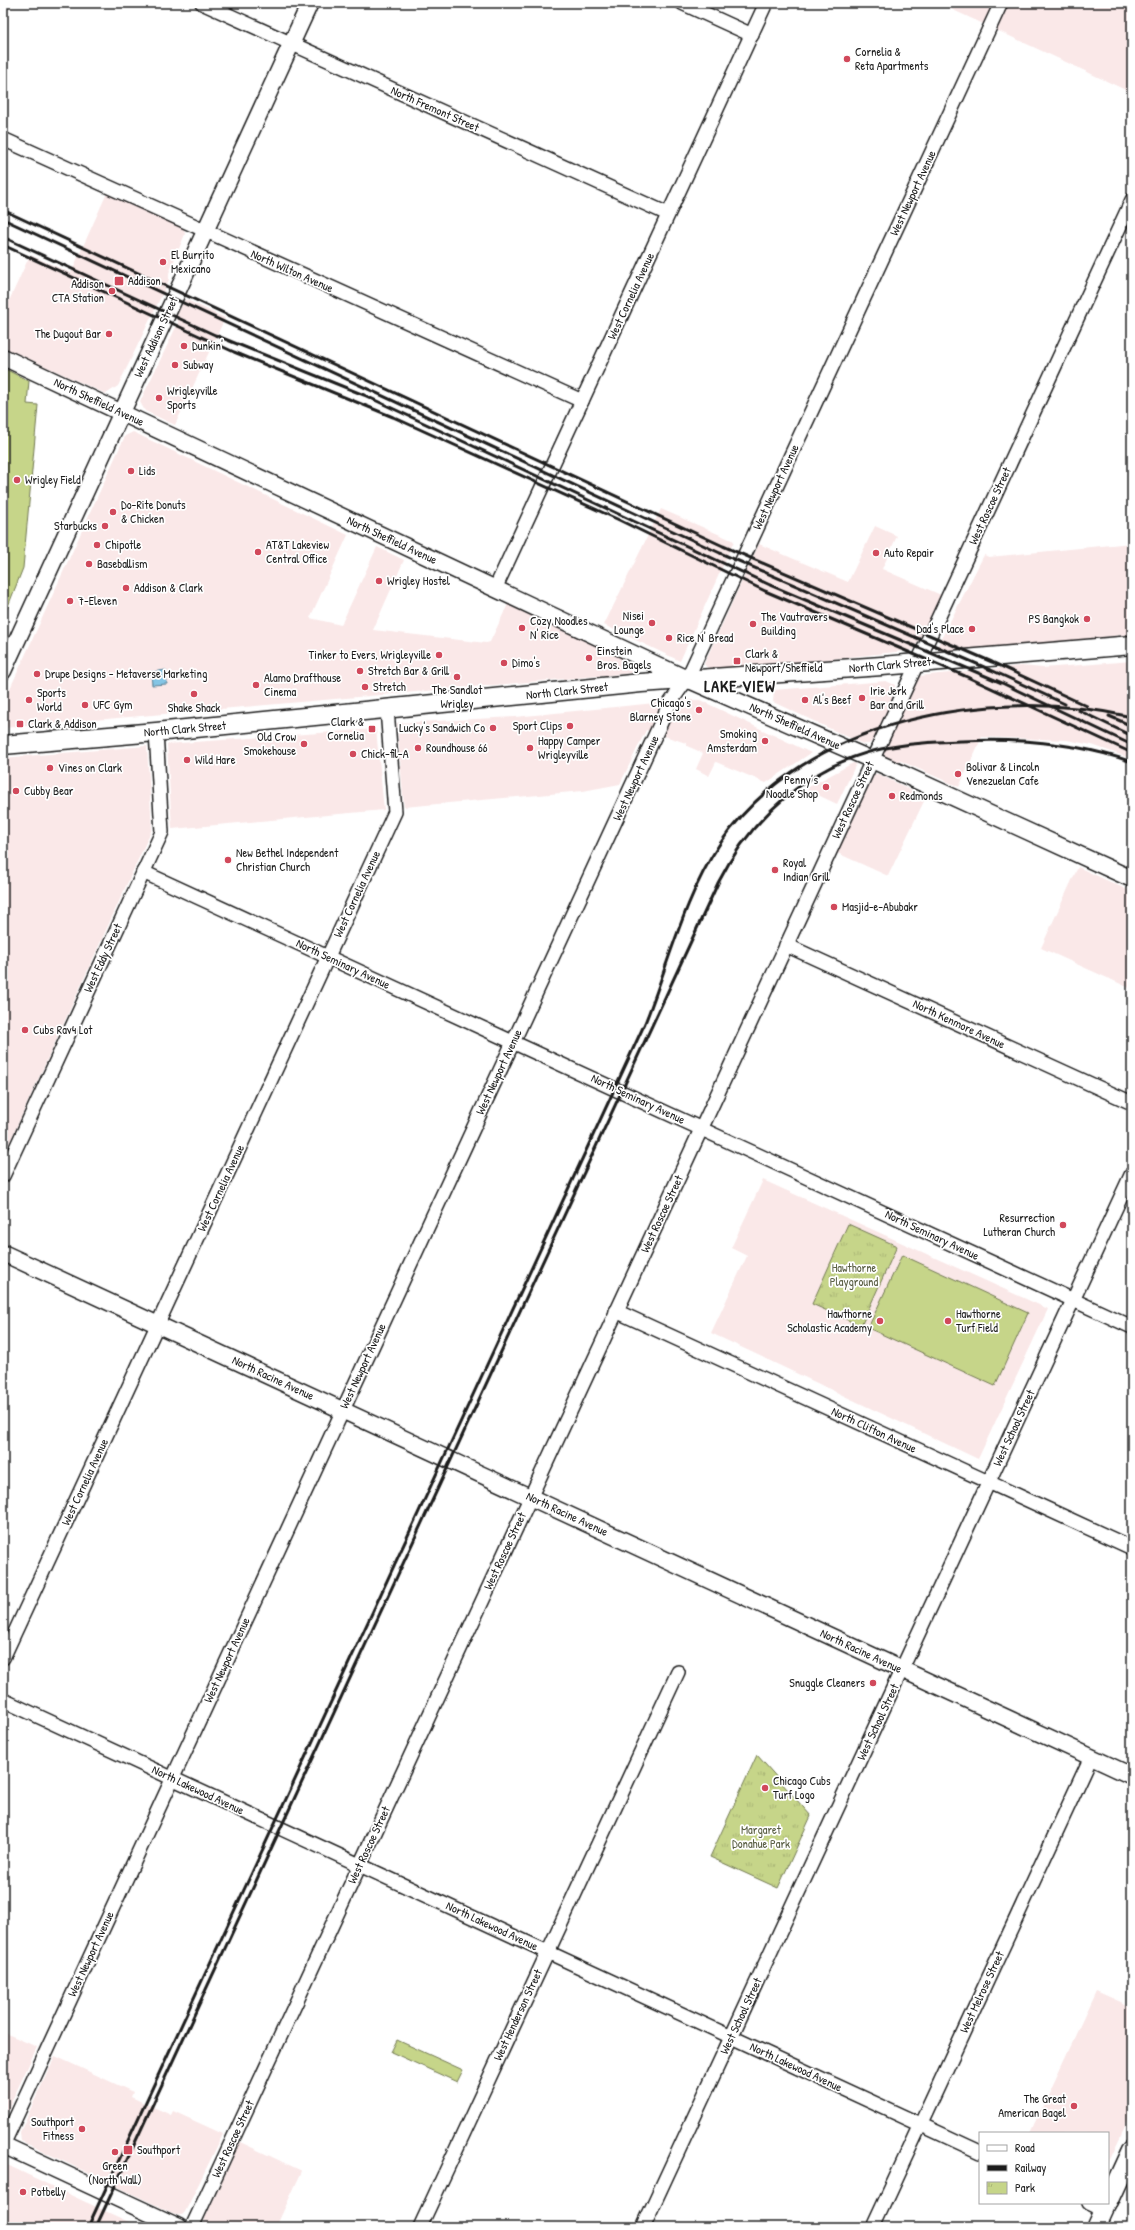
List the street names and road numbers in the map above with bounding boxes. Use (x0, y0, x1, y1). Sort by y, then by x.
street label: North Fremont Street (388, 81, 483, 136)
street label: West Newport Avenue (885, 147, 940, 238)
street label: North Wilton Avenue (248, 245, 336, 296)
street label: West Cornelia Avenue (603, 250, 658, 342)
street label: West Addison Street (129, 293, 182, 380)
street label: North Sheffield Avenue (51, 373, 147, 430)
street label: West Newport Avenue (748, 441, 803, 532)
street label: West Roscoe Street (964, 464, 1015, 547)
street label: North Sheffield Avenue (344, 511, 440, 568)
street label: North Clark Street (848, 652, 933, 677)
street label: North Clark Street (525, 678, 610, 703)
street label: North Sheffield Avenue (747, 698, 844, 753)
street label: North Clark Street (143, 716, 228, 741)
street label: West Newport Avenue (608, 732, 663, 823)
street label: West Roscoe Street (827, 758, 878, 841)
street label: West Cornelia Avenue (329, 848, 384, 940)
street label: West Eddy Street (79, 920, 126, 995)
street label: North Seminary Avenue (293, 934, 393, 993)
street label: North Kenmore Avenue (910, 995, 1008, 1052)
street label: West Newport Avenue (471, 1026, 526, 1117)
street label: North Seminary Avenue (588, 1069, 688, 1128)
street label: West Cornelia Avenue (193, 1142, 248, 1234)
street label: West Roscoe Street (636, 1172, 687, 1255)
street label: North Seminary Avenue (882, 1205, 982, 1264)
street label: West Newport Avenue (335, 1320, 390, 1411)
street label: North Racine Avenue (229, 1351, 317, 1404)
street label: West School Street (988, 1386, 1039, 1469)
street label: North Clifton Avenue (829, 1402, 920, 1457)
street label: West Cornelia Avenue (57, 1436, 112, 1528)
street label: North Racine Avenue (523, 1487, 611, 1540)
street label: West Roscoe Street (479, 1509, 530, 1592)
street label: West Newport Avenue (199, 1614, 254, 1705)
street label: North Racine Avenue (817, 1624, 905, 1677)
street label: West School Street (852, 1680, 903, 1763)
street label: North Lakewood Avenue (149, 1761, 247, 1818)
street label: West Roscoe Street (343, 1803, 394, 1886)
street label: North Lakewood Avenue (443, 1897, 541, 1954)
street label: West Newport Avenue (63, 1908, 118, 1999)
street label: West Melrose Street (955, 1947, 1008, 2035)
street label: West Henderson Street (489, 1965, 547, 2063)
street label: West School Street (715, 1974, 766, 2057)
street label: North Lakewood Avenue (747, 2038, 845, 2095)
street label: West Roscoe Street (207, 2097, 258, 2180)

